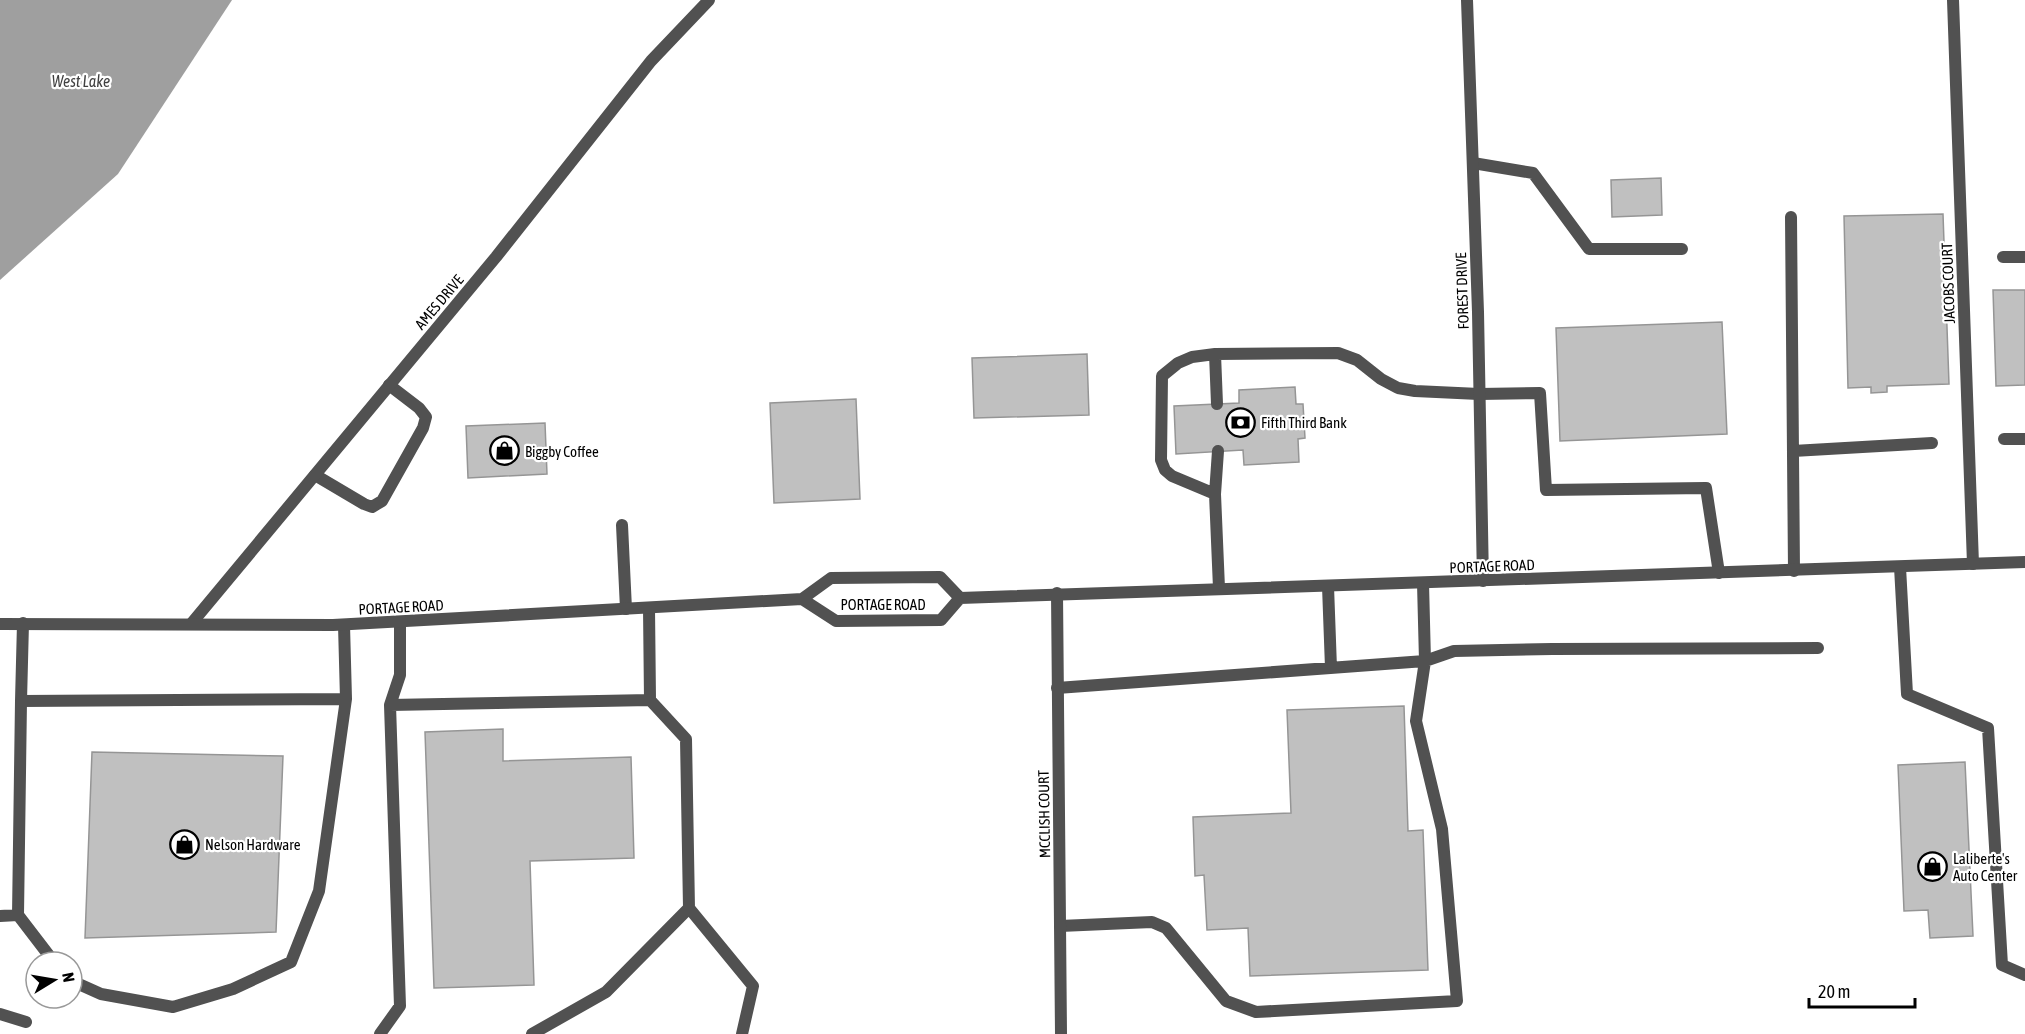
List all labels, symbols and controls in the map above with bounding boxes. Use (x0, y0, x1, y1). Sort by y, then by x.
water label: West Lake (52, 72, 110, 90)
street label: JACOBS COURT (1938, 242, 1958, 324)
street label: FOREST DRIVE (1452, 252, 1472, 330)
street label: AMES DRIVE (411, 271, 467, 333)
bank icon: Fifth Third Bank (1224, 406, 1256, 438)
place label: Fifth Third Bank (1261, 414, 1347, 431)
shop icon: Biggby Coffee (488, 435, 520, 467)
place label: Biggby Coffee (525, 443, 599, 460)
street label: PORTAGE ROAD (1449, 556, 1535, 576)
street label: PORTAGE ROAD (358, 596, 444, 618)
street label: PORTAGE ROAD (840, 596, 926, 613)
street label: MCCLISH COURT (1035, 769, 1053, 858)
shop icon: Nelson Hardware (168, 828, 200, 860)
place label: Nelson Hardware (205, 836, 301, 853)
place label: Laliberte's Auto Center (1953, 850, 2018, 884)
shop icon: Laliberte's Auto Center (1916, 851, 1948, 883)
north arrow (24, 950, 84, 1010)
text: N (59, 971, 78, 983)
scale bar (1809, 971, 1916, 1009)
text: 20 m (1818, 981, 1850, 1002)

